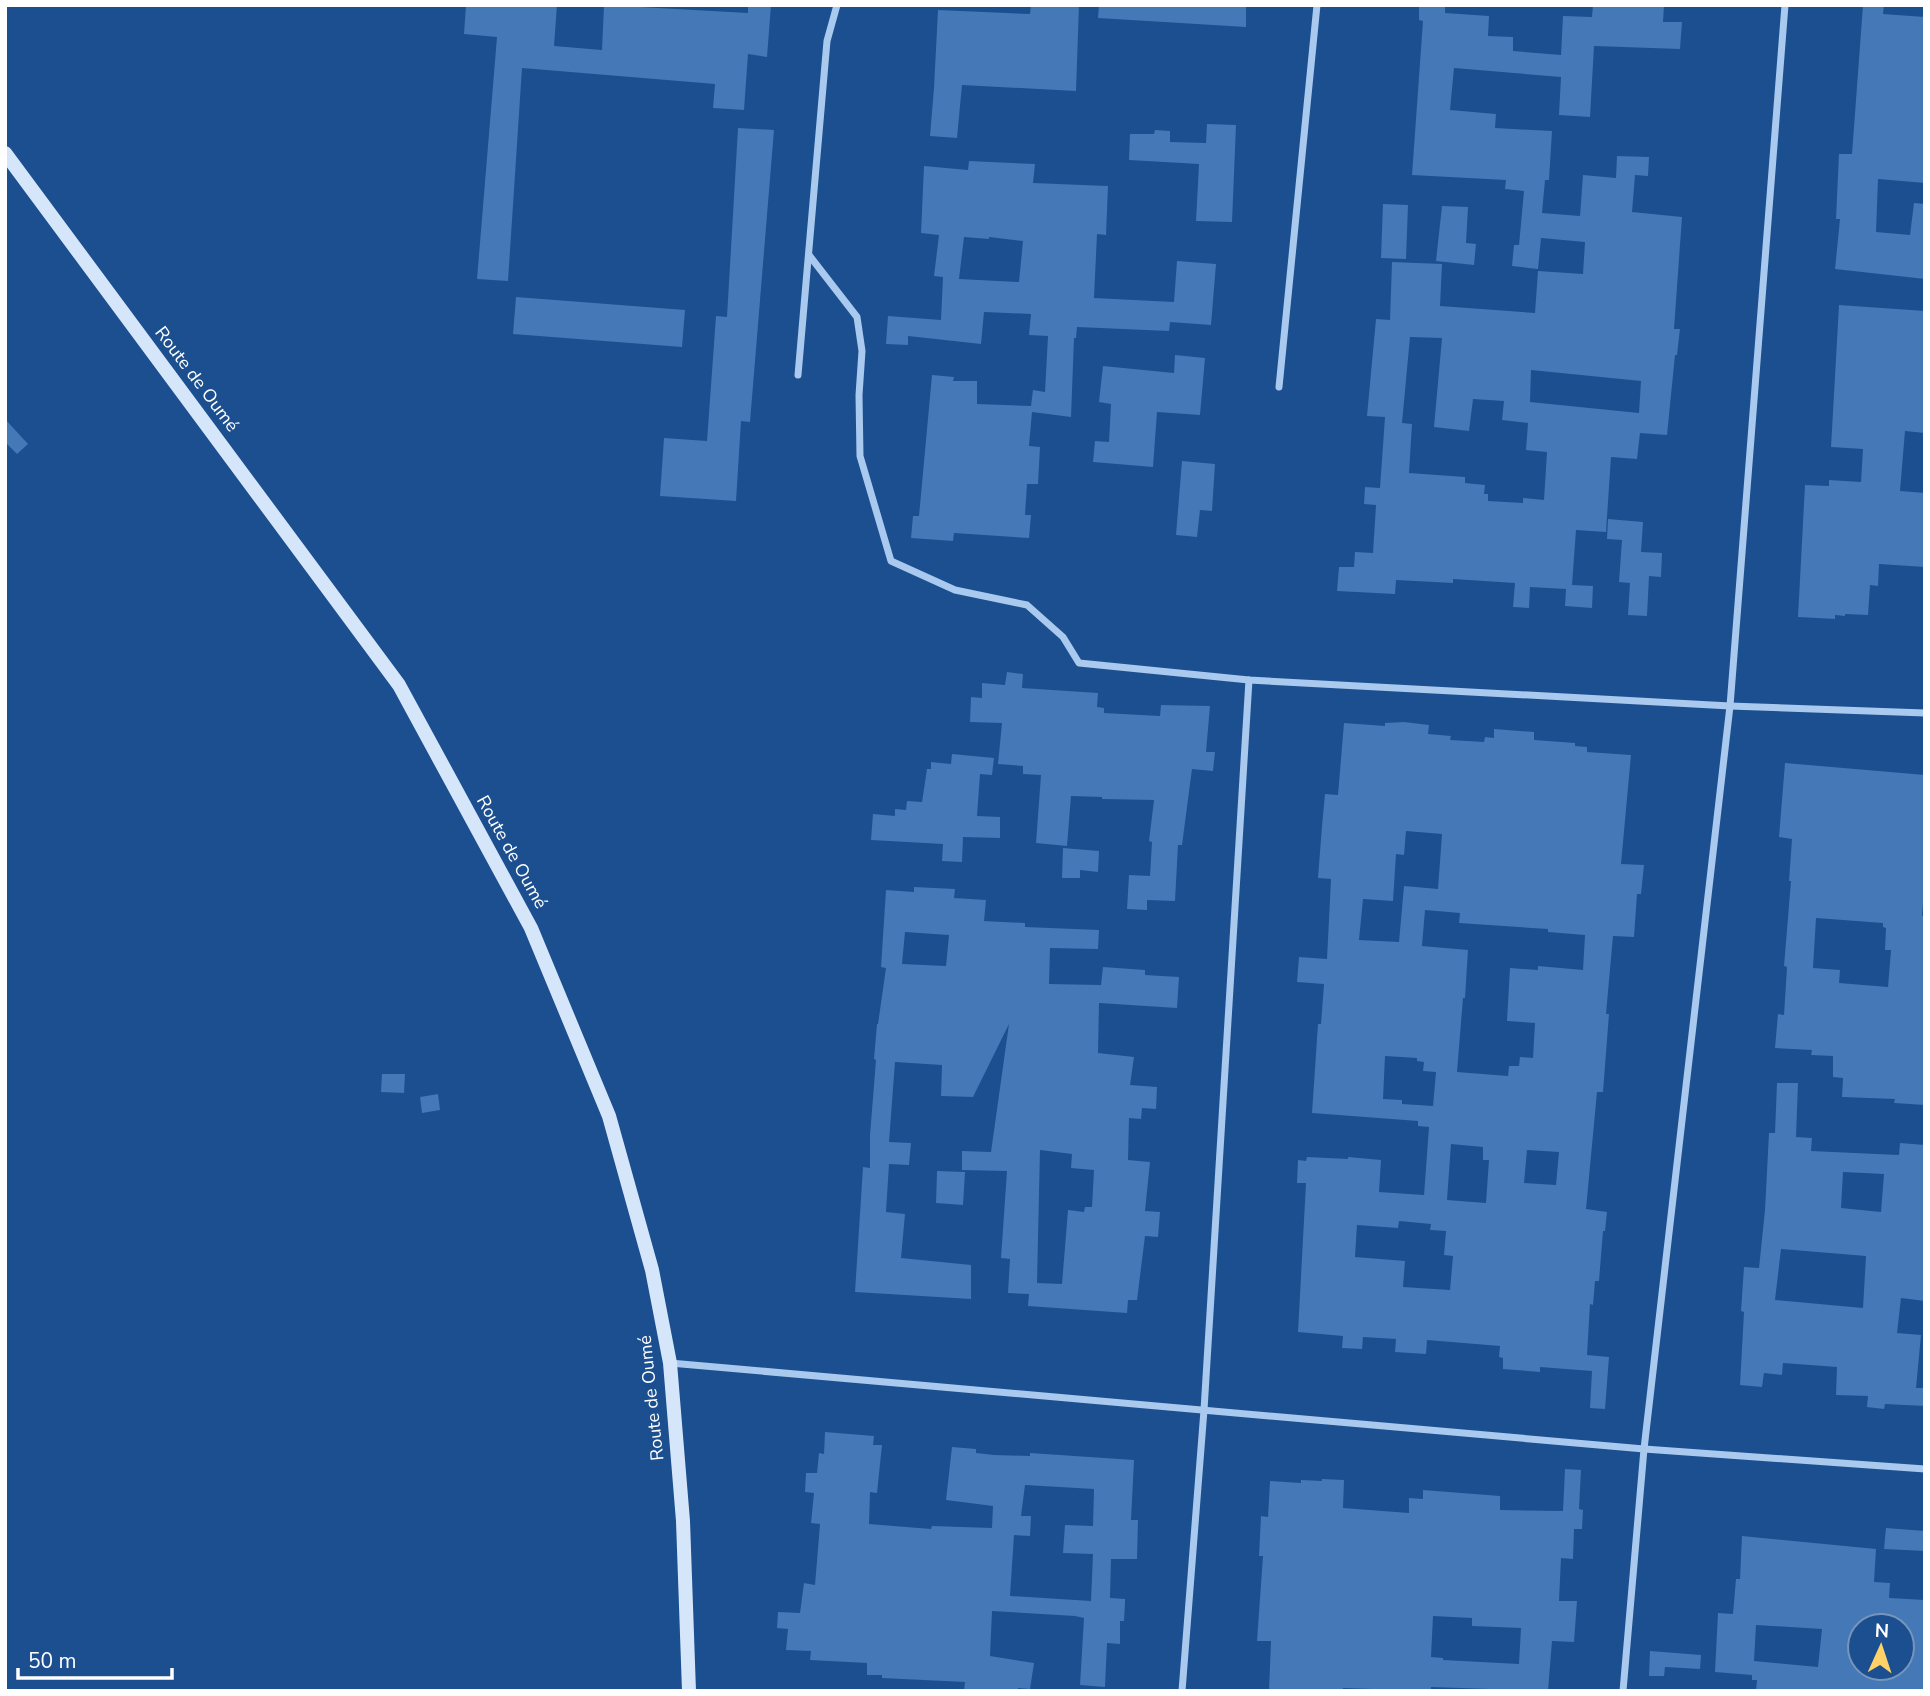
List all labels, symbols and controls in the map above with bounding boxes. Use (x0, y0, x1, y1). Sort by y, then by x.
street label: Route de Oumé (150, 321, 244, 437)
street label: Route de Oumé (471, 791, 553, 913)
street label: Route de Oumé (632, 1334, 670, 1462)
north arrow (1846, 1612, 1916, 1682)
text: N (1874, 1618, 1890, 1644)
scale bar (18, 1636, 172, 1680)
text: 50 m (28, 1647, 77, 1675)

